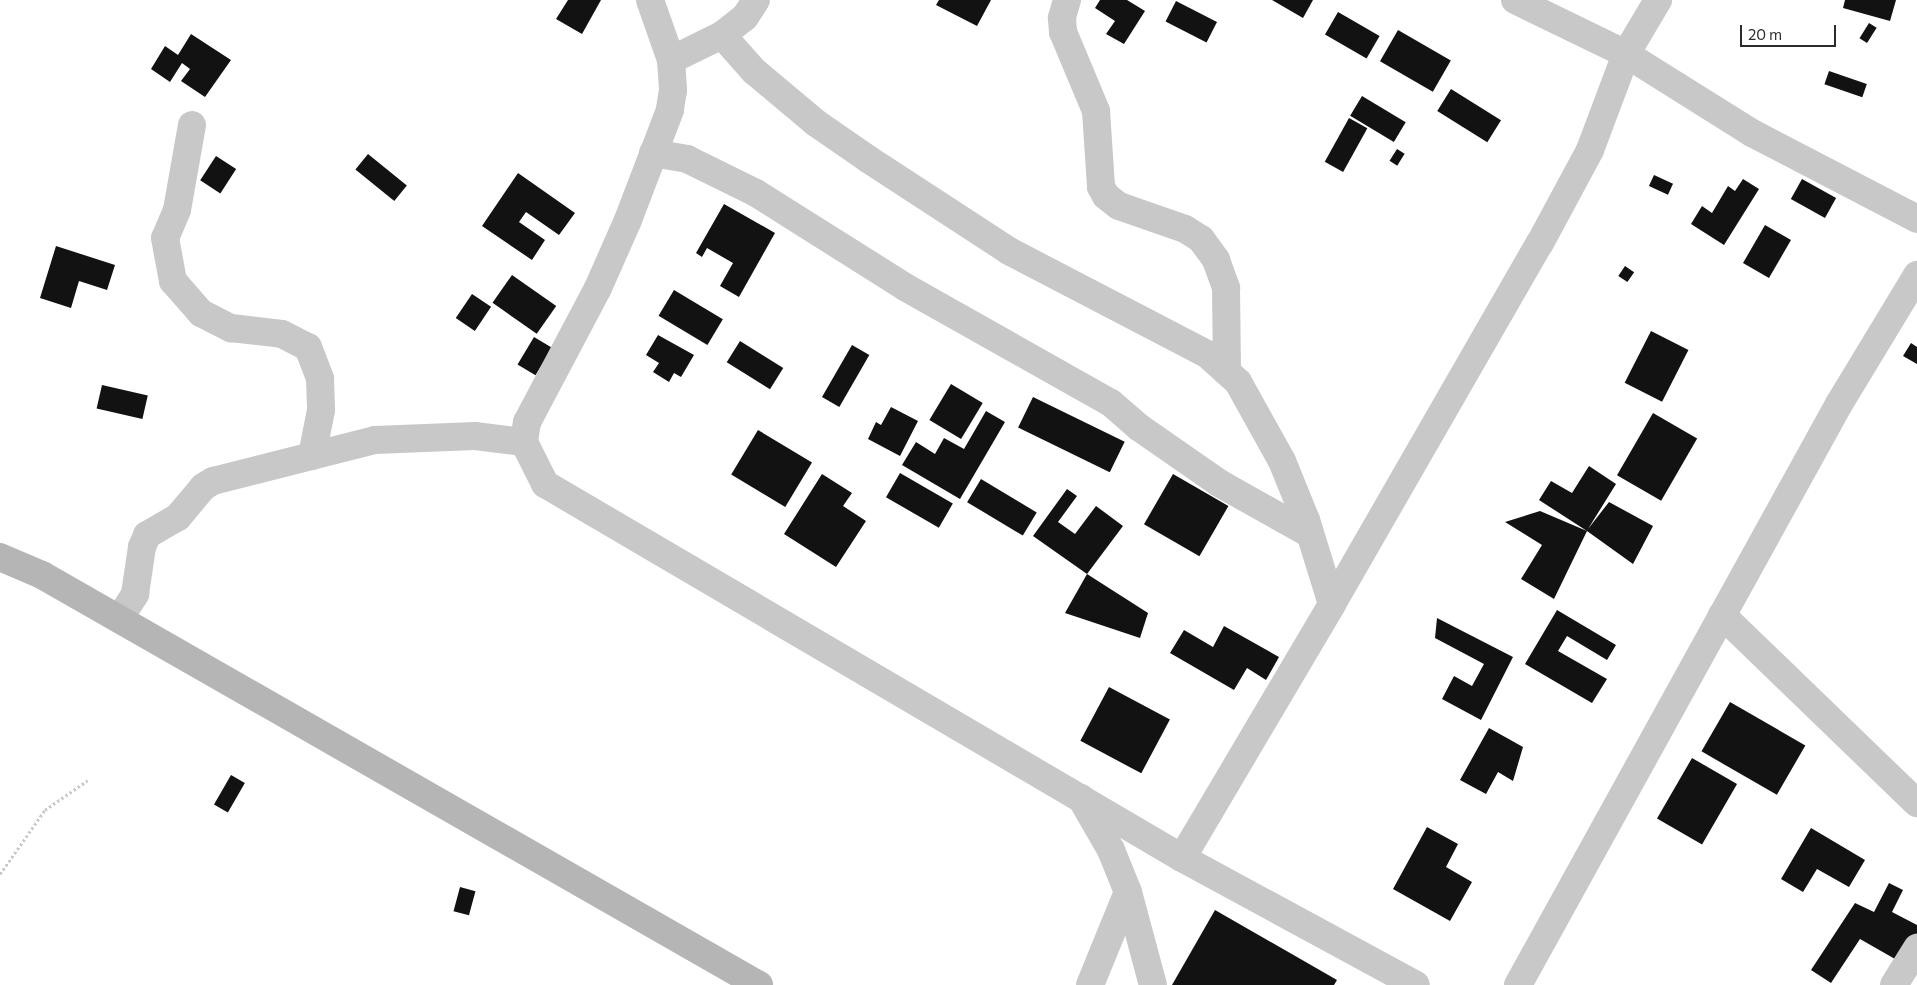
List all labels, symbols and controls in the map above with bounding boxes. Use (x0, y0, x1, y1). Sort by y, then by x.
scale bar (1742, 15, 1838, 47)
text: 20 m (1748, 25, 1782, 43)

